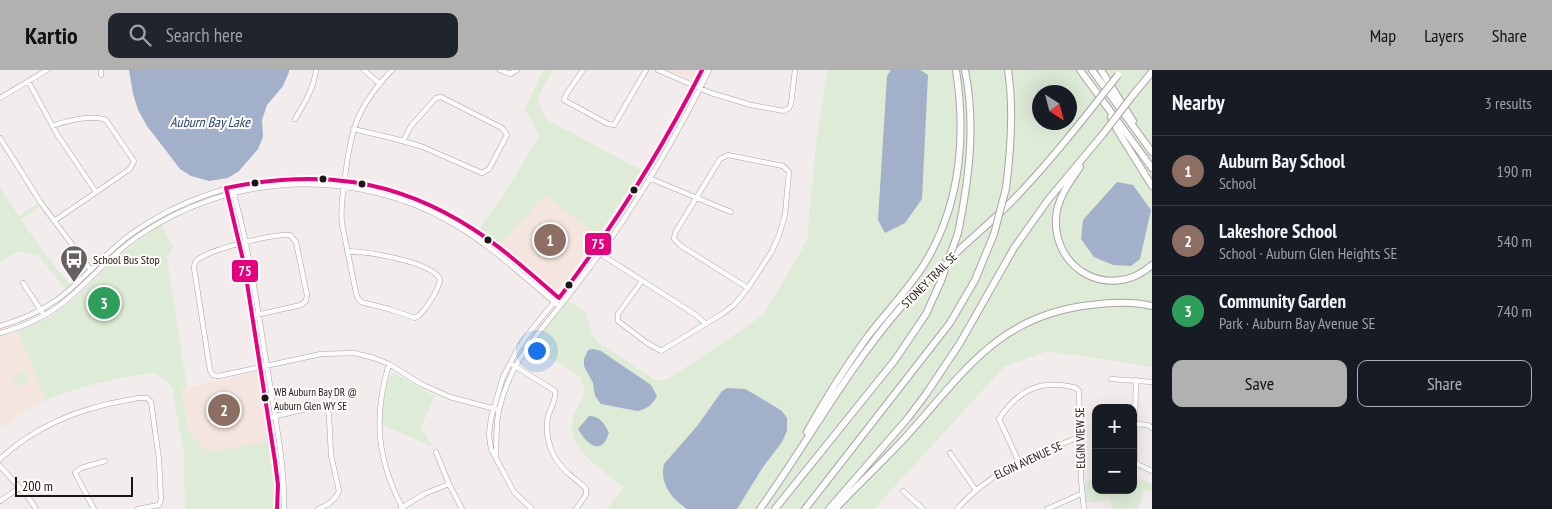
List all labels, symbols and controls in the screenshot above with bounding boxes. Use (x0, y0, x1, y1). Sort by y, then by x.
search box (108, 13, 458, 58)
text: Kartio (25, 20, 78, 51)
icon: search (126, 21, 154, 49)
text: Search here (166, 23, 243, 47)
text: Map (1370, 24, 1396, 47)
text: Layers (1424, 24, 1464, 47)
text: Share (1492, 24, 1527, 47)
north arrow (1032, 85, 1077, 130)
text: Nearby (1172, 89, 1225, 116)
text: 3 results (1485, 93, 1532, 113)
water label: Auburn Bay Lake (170, 113, 251, 131)
text: Auburn Bay School (1219, 149, 1345, 173)
text: 1 (1184, 161, 1192, 181)
text: 190 m (1497, 161, 1532, 181)
text: School (1219, 173, 1256, 193)
unlabelled marker (318, 174, 328, 184)
unlabelled marker (250, 178, 260, 188)
unlabelled marker (357, 179, 367, 189)
unlabelled marker (629, 185, 639, 195)
text: Lakeshore School (1219, 219, 1337, 243)
pin: 1 (534, 221, 566, 259)
text: 2 (1184, 231, 1192, 251)
text: 540 m (1497, 231, 1532, 251)
line badge: 75 (584, 232, 612, 256)
unlabelled marker (483, 235, 493, 245)
text: 75 (591, 235, 605, 253)
text: School · Auburn Glen Heights SE (1219, 243, 1397, 263)
bus stop icon: School Bus Stop (59, 244, 89, 283)
street label: STONEY TRAIL SE (898, 249, 960, 311)
place label: School Bus Stop (93, 252, 160, 267)
line badge: 75 (231, 259, 259, 283)
text: 75 (238, 262, 252, 280)
unlabelled marker (564, 280, 574, 290)
pin: 3 (88, 284, 120, 322)
text: Community Garden (1219, 289, 1346, 313)
text: 3 (1184, 301, 1192, 321)
text: 740 m (1497, 301, 1532, 321)
text: Park · Auburn Bay Avenue SE (1219, 313, 1375, 333)
your location (524, 338, 550, 364)
button: Save (1172, 360, 1347, 407)
button: Share (1357, 360, 1532, 407)
place label: WB Auburn Bay DR @ Auburn Glen WY SE (274, 385, 357, 413)
pin: 2 (208, 391, 240, 429)
marker: WB Auburn Bay DR @ Auburn Glen WY SE (260, 393, 270, 403)
map controls (1092, 404, 1137, 494)
button: + (1092, 404, 1137, 449)
street label: ELGIN VIEW SE (1072, 407, 1088, 469)
street label: ELGIN AVENUE SE (992, 438, 1064, 482)
button: − (1092, 449, 1137, 494)
scale bar (15, 474, 132, 497)
text: 200 m (22, 477, 53, 495)

